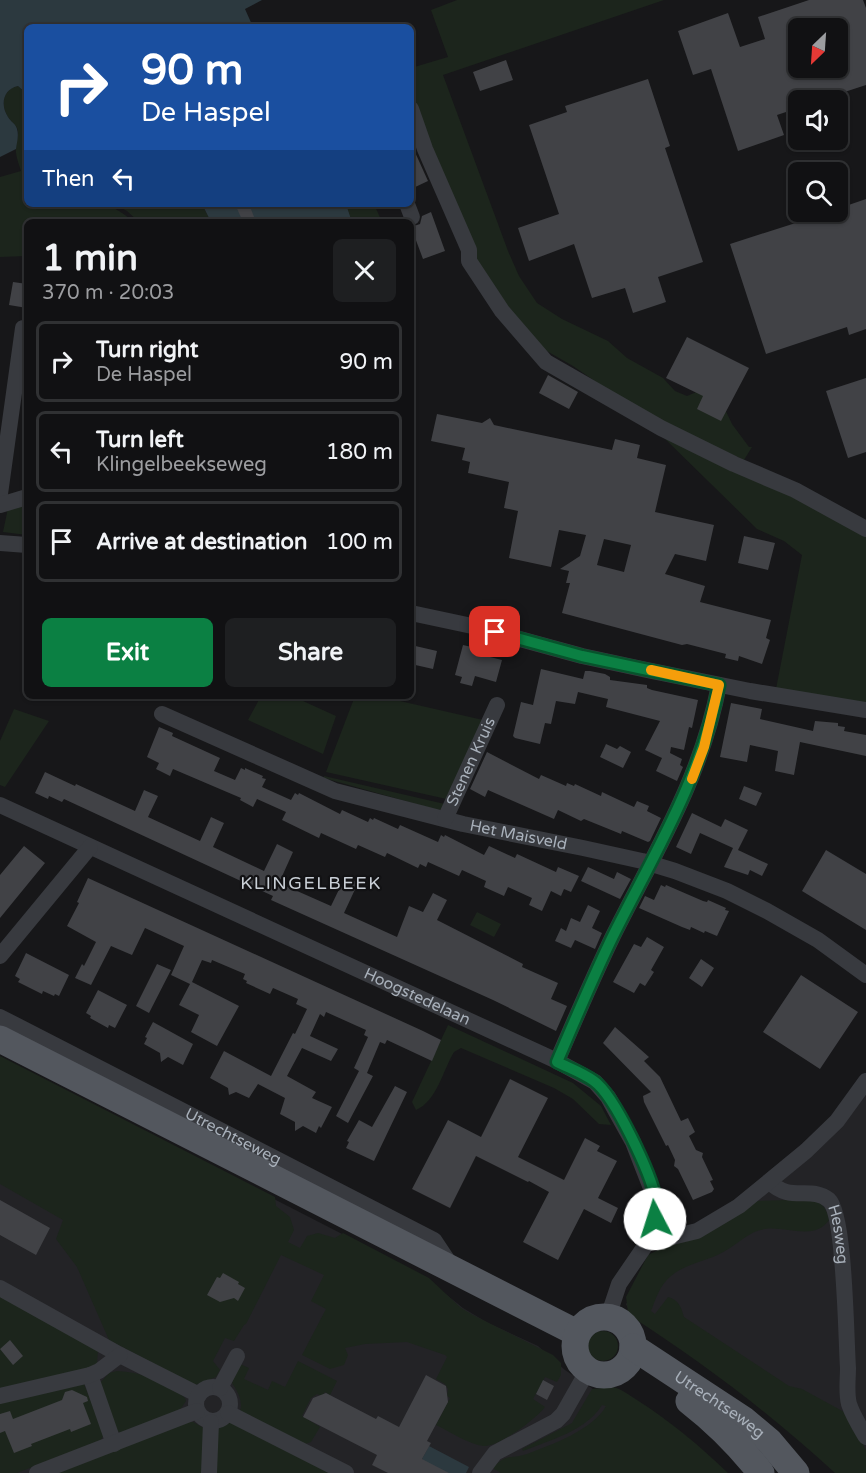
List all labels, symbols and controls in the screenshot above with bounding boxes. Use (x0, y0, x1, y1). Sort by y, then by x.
north arrow (788, 18, 848, 78)
map controls (788, 18, 848, 222)
text: 90 m (141, 45, 243, 96)
icon: right (42, 48, 120, 126)
button: sound (788, 90, 848, 150)
text: De Haspel (141, 96, 271, 129)
icon: left (107, 162, 140, 195)
button: search (788, 162, 848, 222)
text: Then (42, 166, 95, 192)
text: 1 min (42, 237, 138, 280)
button: close (333, 239, 396, 302)
text: 370 m · 20:03 (42, 281, 174, 305)
text: Turn right (96, 337, 198, 363)
icon: right (45, 345, 78, 378)
text: 90 m (339, 349, 393, 375)
text: De Haspel (96, 363, 192, 387)
text: Turn left (96, 427, 184, 453)
icon: left (45, 435, 78, 468)
text: 180 m (326, 439, 393, 465)
text: Klingelbeekseweg (96, 453, 267, 477)
icon: arrive (45, 525, 78, 558)
text: Arrive at destination (96, 529, 307, 555)
text: 100 m (326, 529, 393, 555)
pin (469, 606, 520, 657)
icon: arrive (478, 615, 511, 648)
button: Exit (42, 618, 213, 687)
button: Share (225, 618, 396, 687)
street label: Stenen Kruis (442, 714, 500, 809)
street label: Het Maisveld (468, 816, 569, 855)
district label: KLINGELBEEK (240, 872, 382, 894)
street label: Hoogstedelaan (361, 964, 474, 1030)
street label: Utrechtseweg (181, 1104, 285, 1170)
position arrow (623, 1187, 687, 1251)
street label: Hesweg (823, 1202, 853, 1265)
street label: Utrechtseweg (670, 1367, 769, 1443)

